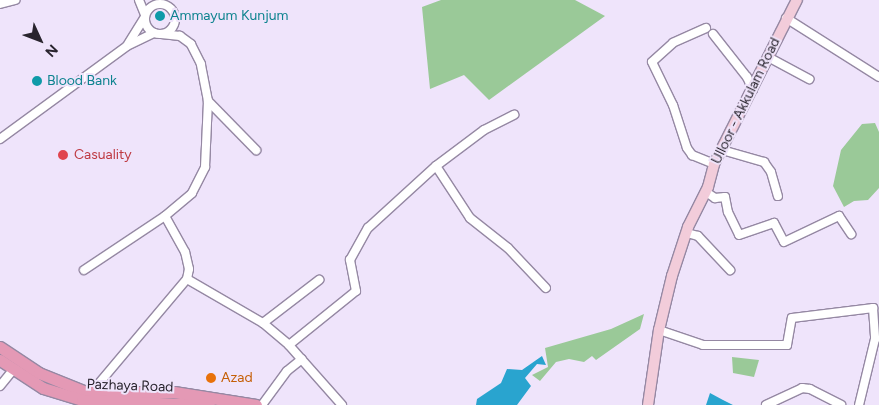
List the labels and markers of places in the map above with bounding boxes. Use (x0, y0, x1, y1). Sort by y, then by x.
place label: Ammayum Kunjum (170, 8, 289, 24)
marker: Ammayum Kunjum (154, 10, 166, 22)
place label: Blood Bank (47, 73, 117, 89)
marker: Blood Bank (31, 75, 43, 87)
place label: Casuality (74, 147, 132, 163)
marker: Casuality (56, 148, 70, 162)
place label: Azad (221, 370, 253, 386)
marker: Azad (205, 372, 217, 384)

